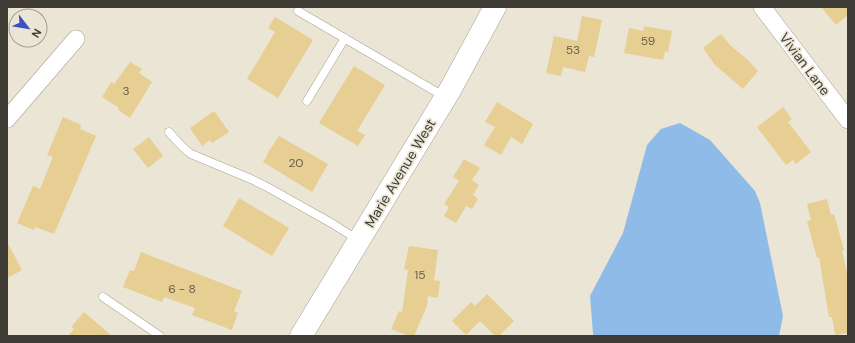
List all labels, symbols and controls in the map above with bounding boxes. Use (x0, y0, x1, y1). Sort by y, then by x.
north arrow (8, 8, 48, 48)
text: N (29, 26, 45, 40)
street label: Vivian Lane (776, 29, 834, 99)
house number: 59 (641, 33, 655, 49)
house number: 53 (566, 42, 580, 58)
house number: 3 (122, 83, 130, 99)
street label: Marie Avenue West (360, 115, 440, 231)
house number: 20 (288, 155, 304, 171)
house number: 15 (414, 267, 426, 283)
house number: 6 - 8 (168, 281, 196, 297)

